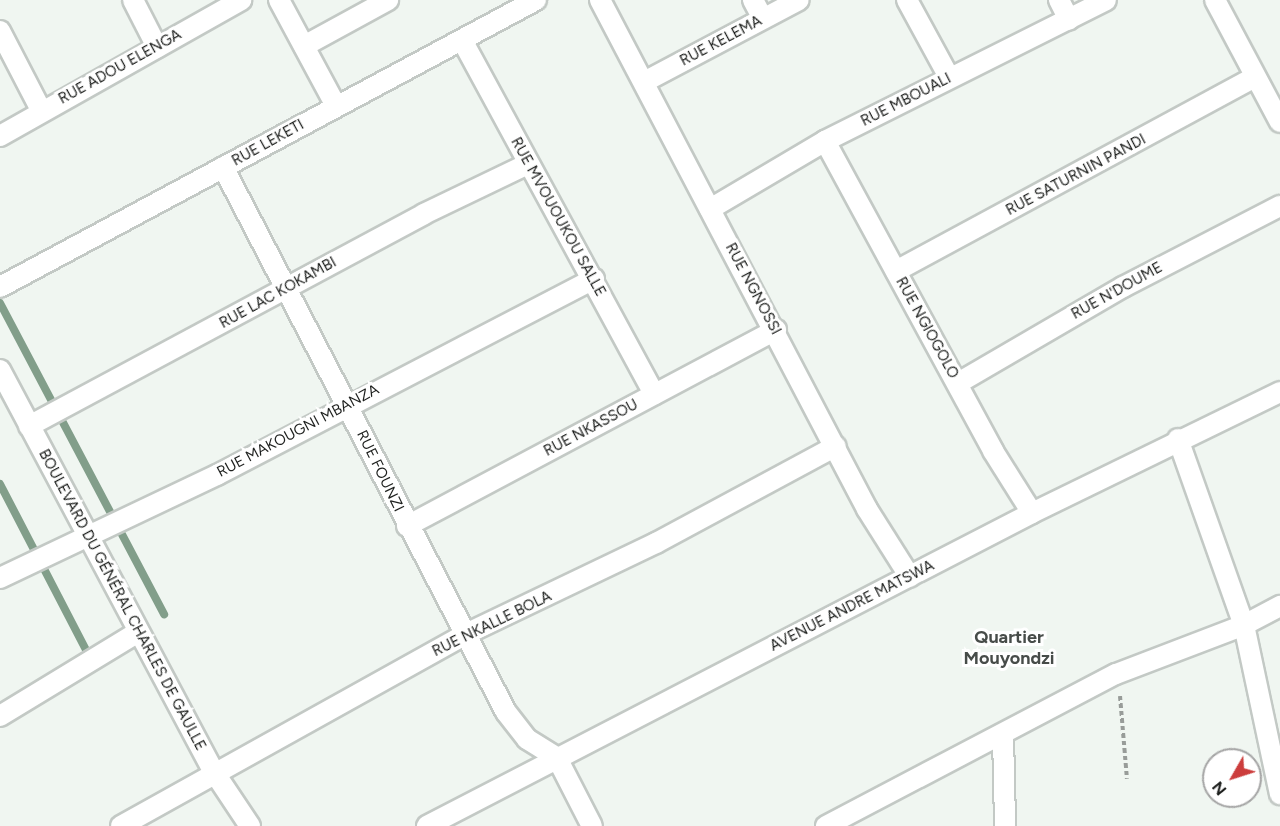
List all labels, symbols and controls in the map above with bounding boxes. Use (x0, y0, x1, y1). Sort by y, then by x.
street label: RUE KELEMA (677, 12, 765, 70)
street label: RUE ADOU ELENGA (55, 26, 185, 108)
street label: RUE MBOUALI (858, 70, 954, 130)
street label: RUE LEKETI (229, 116, 307, 170)
street label: RUE SATURNIN PANDI (1003, 130, 1149, 220)
street label: RUE MVOUOUKOU SALLE (507, 134, 609, 300)
street label: RUE NGNOSSI (721, 240, 785, 338)
street label: RUE LAC KOKAMBI (216, 253, 340, 333)
street label: RUE N'DOUME (1068, 259, 1166, 323)
street label: RUE NGIOGOLO (892, 274, 962, 382)
street label: RUE MAKOUGNI MBANZA (214, 381, 382, 481)
street label: RUE NKASSOU (541, 396, 641, 460)
street label: RUE FOUNZI (353, 427, 407, 515)
street label: BOULEVARD DU GÉNÉRAL CHARLES DE GAULLE (35, 446, 209, 754)
street label: AVENUE ANDRE MATSWA (767, 557, 937, 655)
street label: RUE NKALLE BOLA (429, 587, 555, 661)
district label: Quartier Mouyondzi (964, 627, 1054, 670)
north arrow (1202, 748, 1262, 808)
text: N (1208, 778, 1230, 799)

